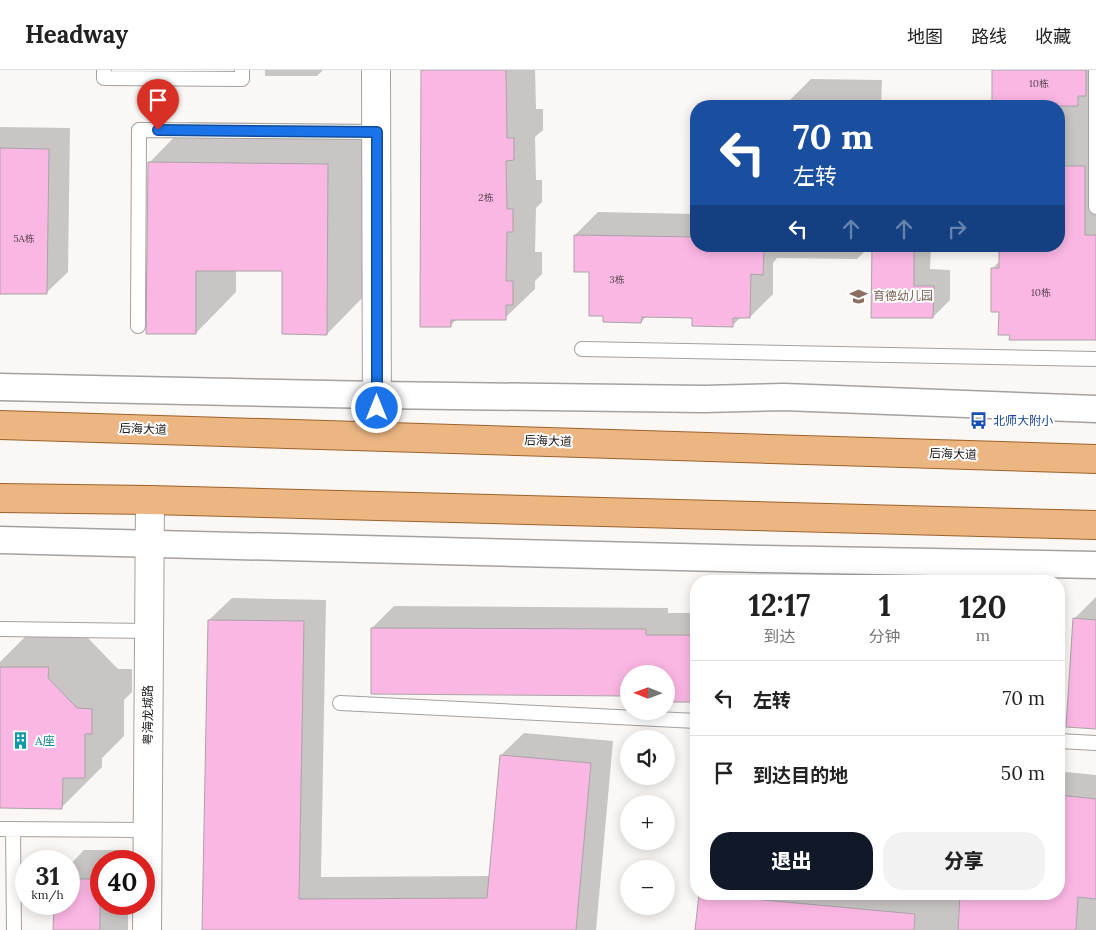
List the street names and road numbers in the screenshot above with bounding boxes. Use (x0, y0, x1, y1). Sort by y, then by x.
street label: 后海大道 (119, 420, 167, 437)
street label: 后海大道 (524, 432, 572, 449)
street label: 后海大道 (929, 445, 977, 462)
street label: 粤海龙城路 (140, 685, 155, 745)

